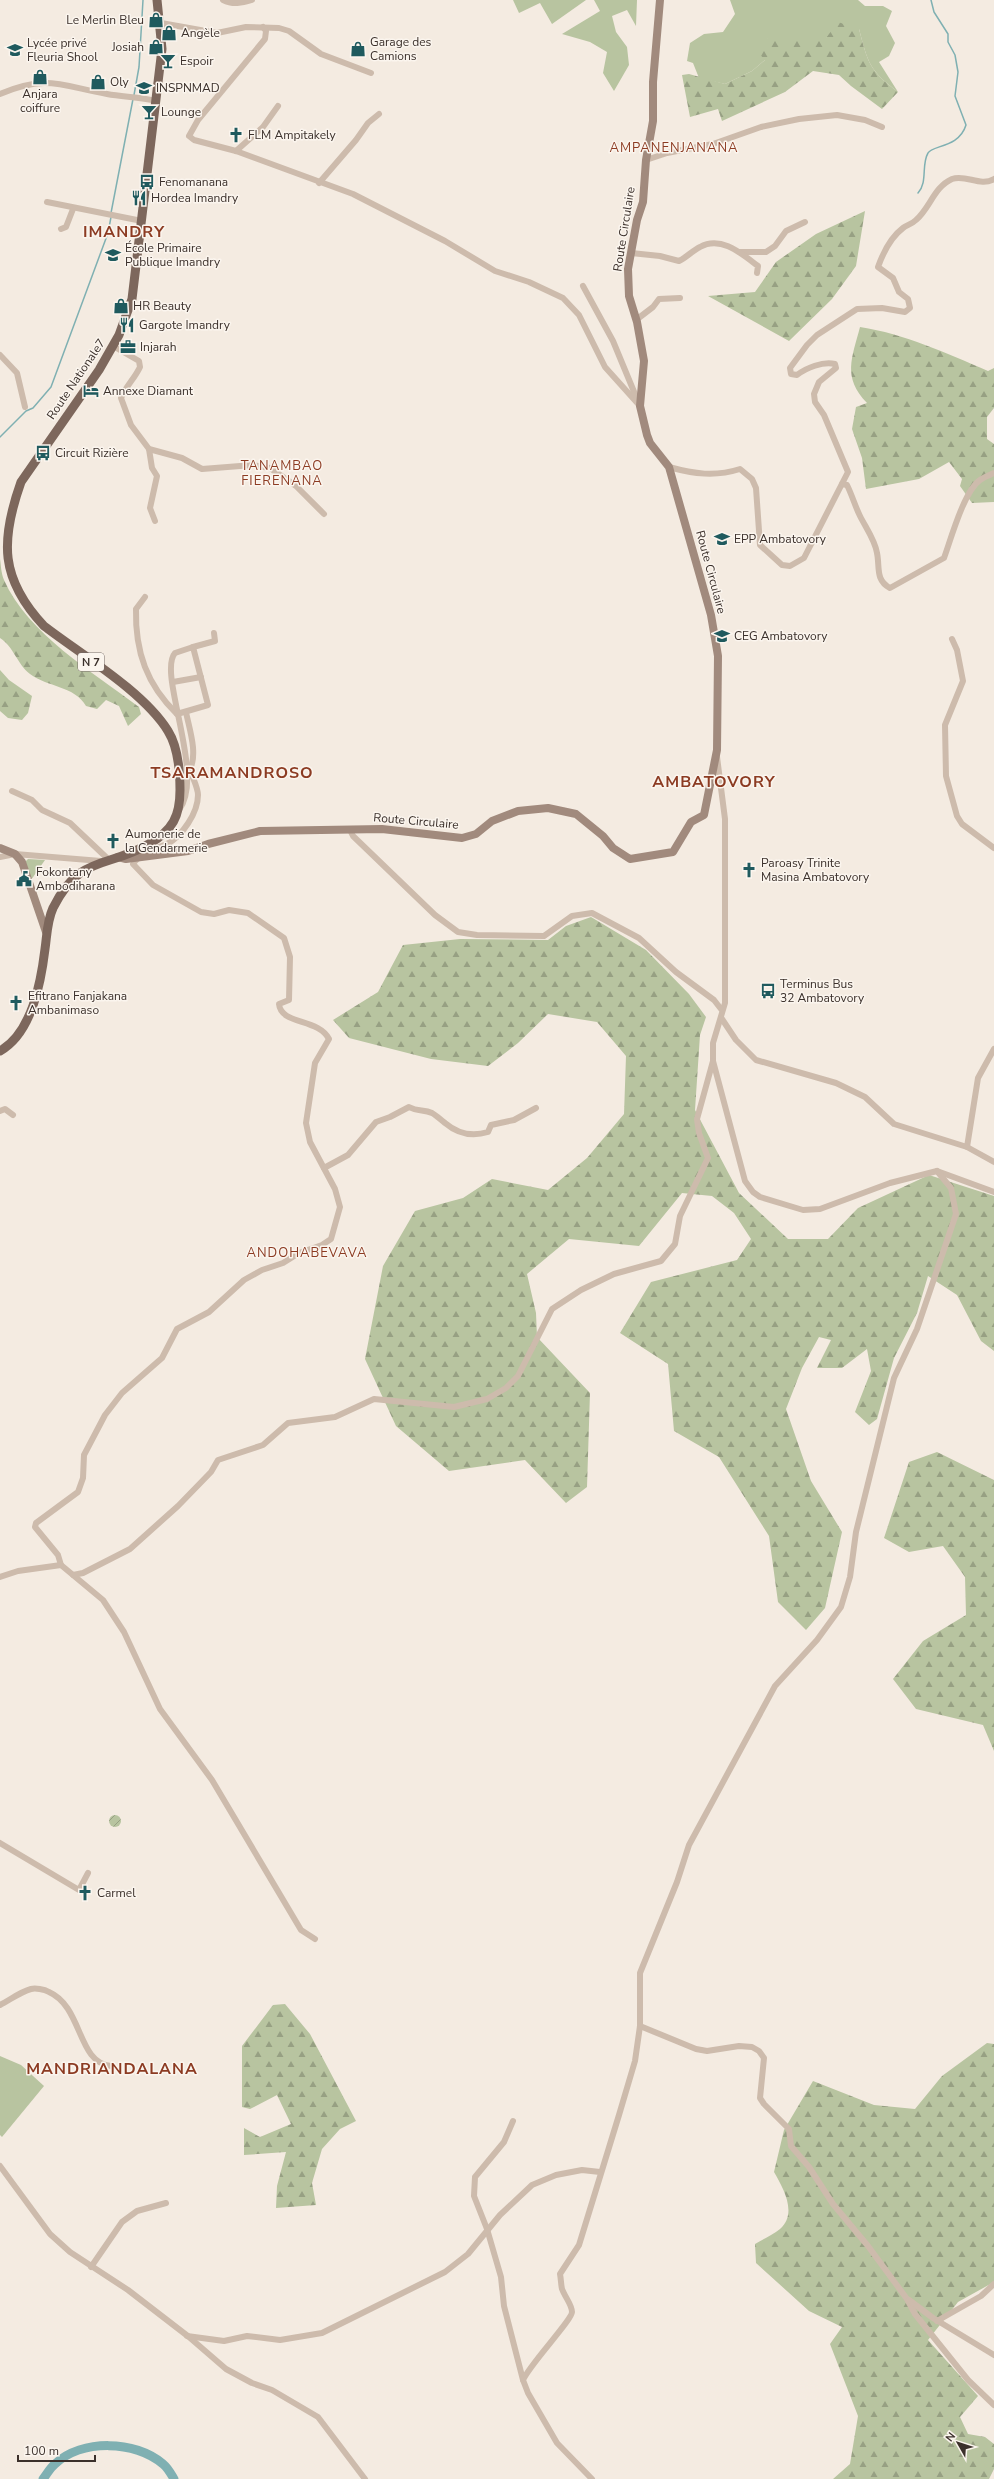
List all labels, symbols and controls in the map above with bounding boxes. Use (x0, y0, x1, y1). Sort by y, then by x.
shop icon: Le Merlin Bleu (147, 11, 165, 29)
place label: Le Merlin Bleu (66, 12, 144, 28)
shop icon: Angèle (160, 24, 178, 42)
place label: Angèle (181, 25, 220, 41)
place label: Garage des Camions (370, 34, 432, 64)
place label: Lycée privé Fleuria Shool (27, 35, 98, 65)
shop icon: Josiah (147, 38, 165, 56)
place label: Josiah (111, 39, 144, 55)
shop icon: Garage des Camions (349, 40, 367, 58)
school or university icon: Lycée privé Fleuria Shool (6, 41, 24, 59)
bar icon: Espoir (159, 52, 177, 70)
place label: Espoir (180, 53, 214, 69)
shop icon: Anjara coiffure (31, 68, 49, 86)
shop icon: Oly (89, 73, 107, 91)
place label: Oly (110, 74, 130, 90)
school or university icon: INSPNMAD (135, 79, 153, 97)
place label: INSPNMAD (156, 80, 220, 96)
place label: Anjara coiffure (20, 86, 60, 116)
bar icon: Lounge (140, 103, 158, 121)
place label: Lounge (161, 104, 201, 120)
church icon: FLM Ampitakely (227, 126, 245, 144)
place label: FLM Ampitakely (248, 127, 336, 143)
district label: AMPANENJANANA (609, 139, 739, 157)
bus stop icon: Fenomanana (138, 173, 156, 191)
place label: Fenomanana (159, 174, 228, 190)
street label: Route Circulaire (609, 185, 639, 273)
restaurant icon: Hordea Imandry (130, 189, 148, 207)
place label: Hordea Imandry (151, 190, 239, 206)
district label: IMANDRY (83, 221, 165, 243)
place label: École Primaire Publique Imandry (125, 240, 221, 270)
school or university icon: École Primaire Publique Imandry (104, 246, 122, 264)
shop icon: HR Beauty (112, 297, 130, 315)
place label: HR Beauty (133, 298, 192, 314)
restaurant icon: Gargote Imandry (118, 316, 136, 334)
place label: Gargote Imandry (139, 317, 231, 333)
street label: Route Nationale7 (43, 336, 109, 422)
office icon: Injarah (119, 338, 137, 356)
place label: Injarah (140, 339, 177, 355)
hotel icon: Annexe Diamant (82, 382, 100, 400)
place label: Annexe Diamant (103, 383, 194, 399)
bus stop icon: Circuit Rizière (34, 444, 52, 462)
place label: Circuit Rizière (55, 445, 129, 461)
district label: TANAMBAO FIERENANA (241, 457, 323, 490)
street label: Route Circulaire (692, 529, 730, 615)
school or university icon: EPP Ambatovory (713, 530, 731, 548)
place label: EPP Ambatovory (734, 531, 827, 547)
school or university icon: CEG Ambatovory (713, 627, 731, 645)
place label: CEG Ambatovory (734, 628, 828, 644)
road number: N 7 (78, 653, 104, 671)
district label: TSARAMANDROSO (150, 762, 314, 784)
district label: AMBATOVORY (652, 771, 776, 793)
street label: Route Circulaire (373, 809, 459, 833)
place label: Aumonerie de la Gendarmerie (125, 826, 208, 856)
church icon: Aumonerie de la Gendarmerie (104, 832, 122, 850)
place label: Paroasy Trinite Masina Ambatovory (761, 855, 870, 885)
church icon: Paroasy Trinite Masina Ambatovory (740, 861, 758, 879)
place label: Fokontany Ambodiharana (36, 864, 115, 894)
public building icon: Fokontany Ambodiharana (15, 870, 33, 888)
place label: Terminus Bus 32 Ambatovory (780, 976, 865, 1006)
bus stop icon: Terminus Bus 32 Ambatovory (759, 982, 777, 1000)
place label: Efitrano Fanjakana Ambanimaso (28, 988, 127, 1018)
church icon: Efitrano Fanjakana Ambanimaso (7, 994, 25, 1012)
district label: ANDOHABEVAVA (246, 1244, 368, 1262)
church icon: Carmel (76, 1884, 94, 1902)
place label: Carmel (97, 1885, 136, 1901)
district label: MANDRIANDALANA (26, 2058, 198, 2080)
north arrow (938, 2423, 978, 2463)
text: N (942, 2429, 959, 2445)
scale bar (18, 2437, 95, 2463)
text: 100 m (24, 2443, 59, 2459)

